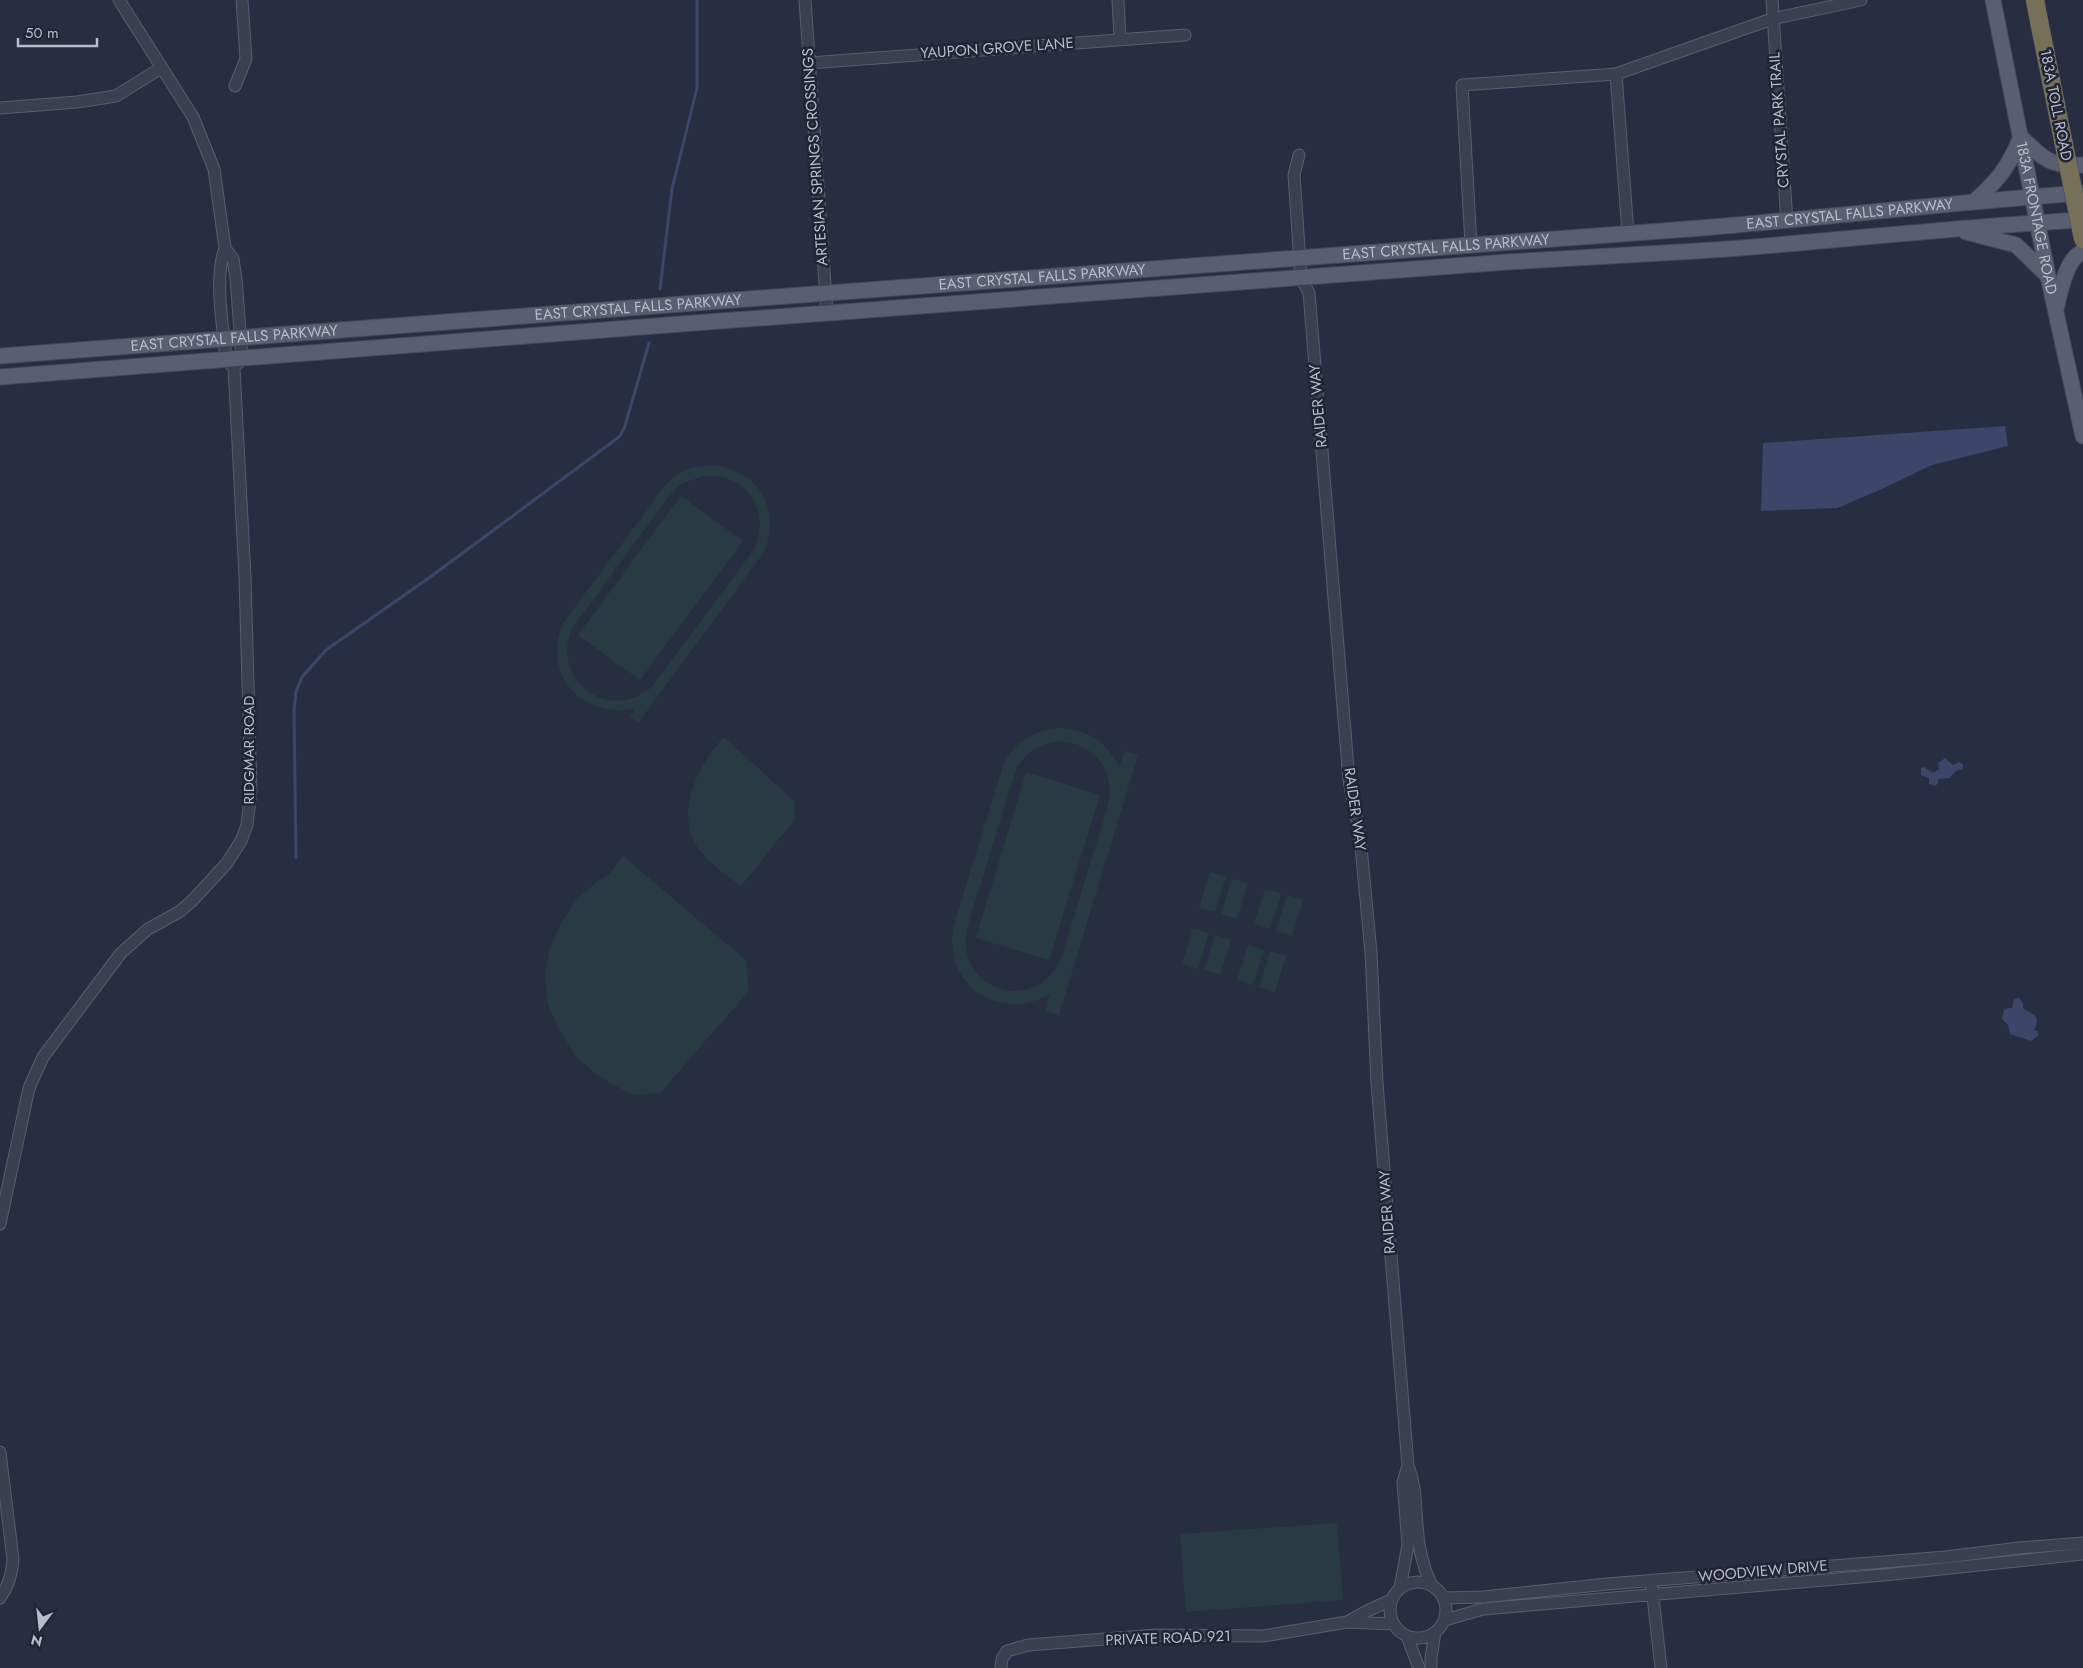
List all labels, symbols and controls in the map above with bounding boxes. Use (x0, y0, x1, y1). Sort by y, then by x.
scale bar (18, 15, 96, 47)
text: 50 m (25, 22, 59, 44)
street label: YAUPON GROVE LANE (920, 32, 1074, 64)
street label: ARTESIAN SPRINGS CROSSINGS (796, 47, 834, 267)
street label: 183A TOLL ROAD (2034, 47, 2078, 163)
street label: CRYSTAL PARK TRAIL (1763, 51, 1795, 189)
street label: 183A FRONTAGE ROAD (2010, 139, 2063, 297)
street label: EAST CRYSTAL FALLS PARKWAY (1745, 193, 1954, 235)
street label: EAST CRYSTAL FALLS PARKWAY (1342, 228, 1551, 266)
street label: EAST CRYSTAL FALLS PARKWAY (938, 258, 1147, 296)
street label: EAST CRYSTAL FALLS PARKWAY (534, 288, 743, 326)
street label: EAST CRYSTAL FALLS PARKWAY (130, 319, 339, 357)
street label: RAIDER WAY (1303, 363, 1333, 449)
street label: RIDGMAR ROAD (238, 696, 260, 804)
street label: RAIDER WAY (1338, 766, 1372, 853)
street label: RAIDER WAY (1373, 1169, 1401, 1255)
street label: WOODVIEW DRIVE (1697, 1554, 1829, 1588)
north arrow (15, 1603, 65, 1653)
street label: PRIVATE ROAD 921 (1105, 1625, 1231, 1651)
text: N (29, 1629, 45, 1652)

